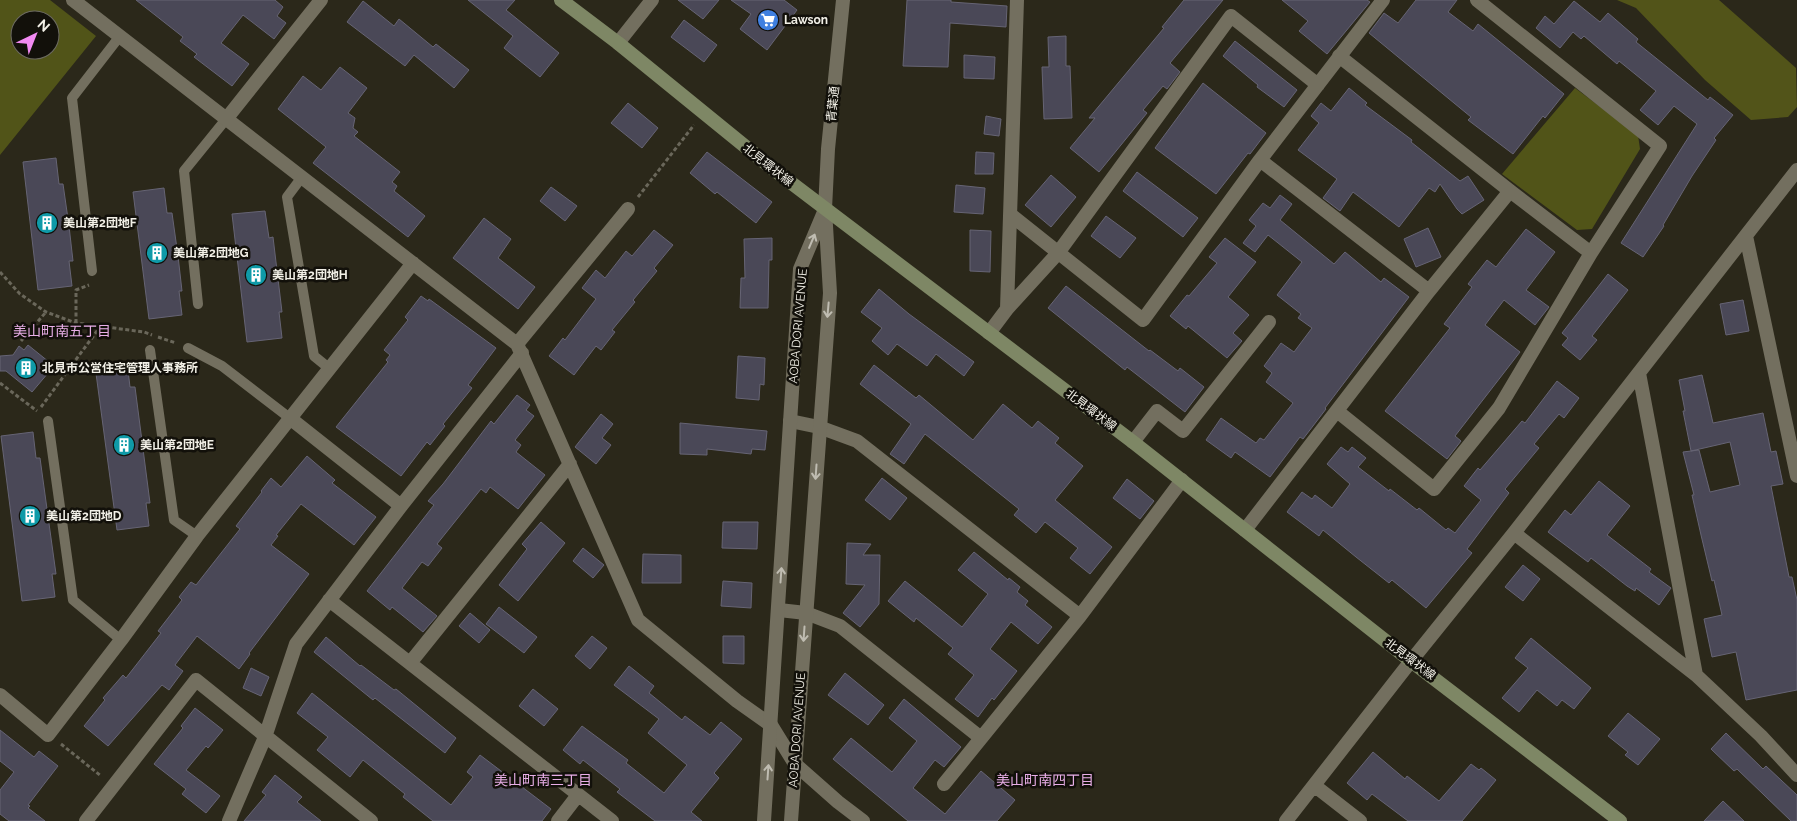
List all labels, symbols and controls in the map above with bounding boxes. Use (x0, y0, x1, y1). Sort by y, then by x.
supermarket icon: Lawson (756, 8, 780, 32)
north arrow (10, 10, 60, 60)
place label: Lawson (784, 13, 828, 27)
text: N (35, 16, 53, 35)
street label: 青葉通 (824, 85, 842, 123)
street label: 北見環状線 (740, 141, 796, 189)
building icon: 美山第2団地F (35, 211, 59, 235)
place label: 美山第2団地F (63, 216, 137, 230)
one-way arrow (808, 234, 817, 249)
building icon: 美山第2団地G (145, 241, 169, 265)
place label: 美山第2団地G (173, 246, 249, 260)
building icon: 美山第2団地H (244, 263, 268, 287)
place label: 美山第2団地H (272, 268, 348, 282)
street label: AOBA DORI AVENUE (786, 268, 810, 384)
one-way arrow (824, 302, 833, 318)
district label: 美山町南五丁目 (13, 323, 111, 339)
building icon: 北見市公営住宅管理人事務所 (14, 356, 38, 380)
place label: 北見市公営住宅管理人事務所 (42, 361, 198, 375)
street label: 北見環状線 (1063, 386, 1119, 434)
building icon: 美山第2団地E (112, 433, 136, 457)
place label: 美山第2団地E (140, 438, 214, 452)
one-way arrow (811, 464, 820, 480)
building icon: 美山第2団地D (18, 504, 42, 528)
place label: 美山第2団地D (46, 509, 122, 523)
one-way arrow (776, 568, 785, 584)
one-way arrow (800, 626, 809, 642)
street label: 北見環状線 (1382, 635, 1438, 683)
street label: AOBA DORI AVENUE (786, 672, 808, 788)
one-way arrow (763, 765, 772, 781)
district label: 美山町南三丁目 (494, 772, 592, 788)
district label: 美山町南四丁目 (996, 772, 1094, 788)

